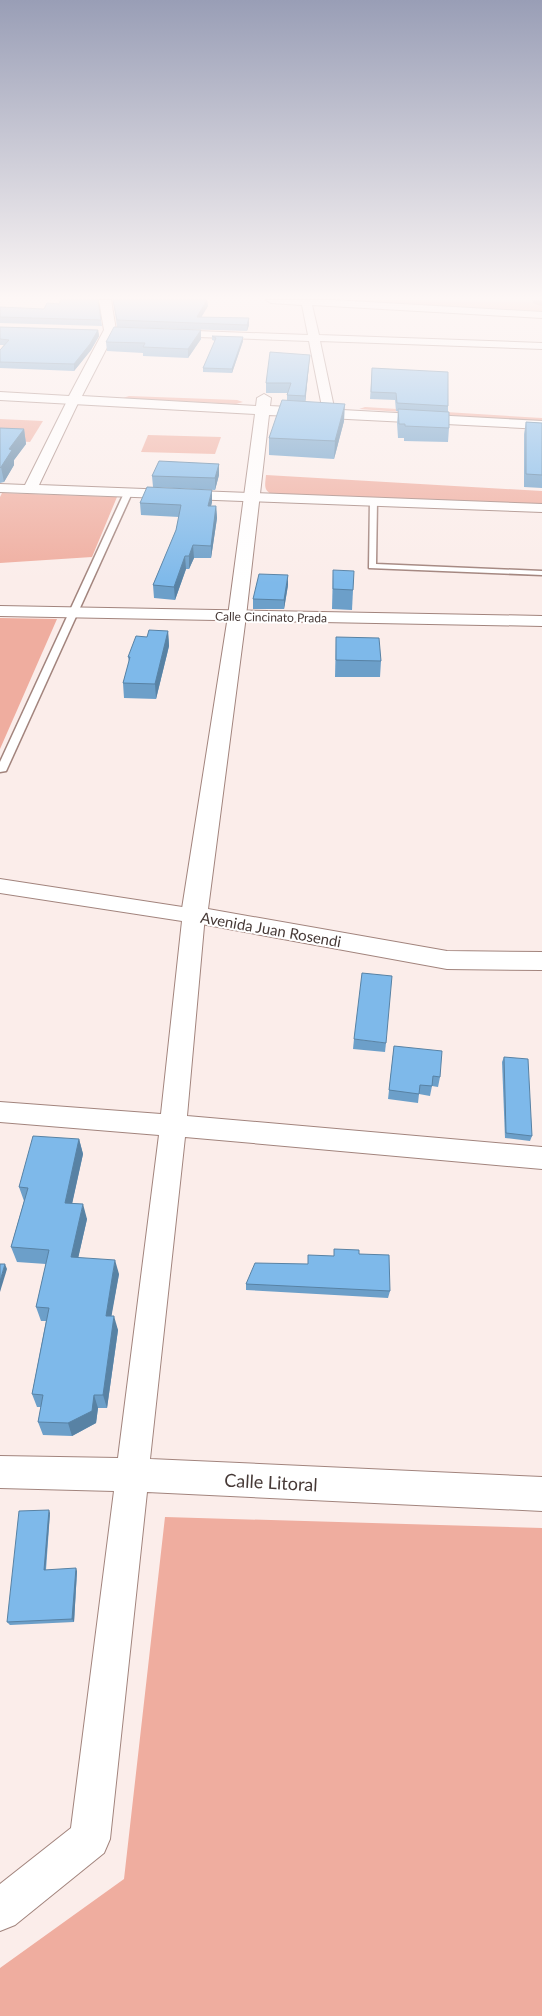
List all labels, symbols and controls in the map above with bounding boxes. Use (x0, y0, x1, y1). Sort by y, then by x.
street label: Calle Cincinato Prada (215, 609, 327, 625)
street label: Avenida Juan Rosendi (199, 908, 343, 950)
street label: Calle Litoral (224, 1469, 318, 1495)

